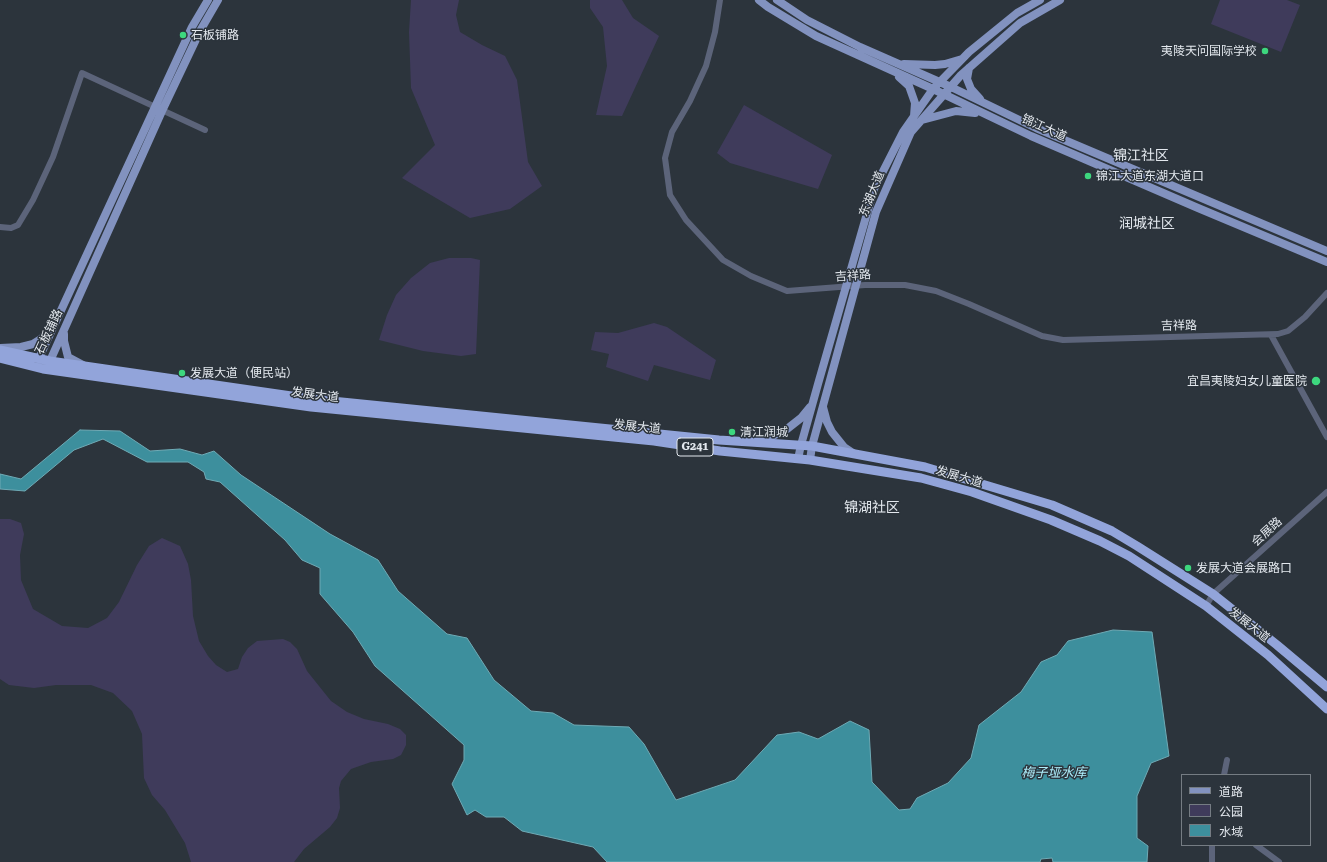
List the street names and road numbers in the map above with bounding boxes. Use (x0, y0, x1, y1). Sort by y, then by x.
street label: 锦江大道 (1019, 112, 1069, 144)
street label: 东湖大道 (856, 169, 888, 219)
street label: 吉祥路 (835, 268, 871, 284)
street label: 石板铺路 (32, 307, 66, 357)
street label: 吉祥路 (1161, 318, 1197, 334)
street label: 发展大道 (290, 385, 340, 405)
street label: 发展大道 (612, 417, 662, 437)
road number: G241 (677, 438, 713, 456)
street label: 发展大道 (934, 463, 984, 491)
street label: 会展路 (1249, 515, 1285, 549)
street label: 发展大道 (1226, 605, 1272, 645)

